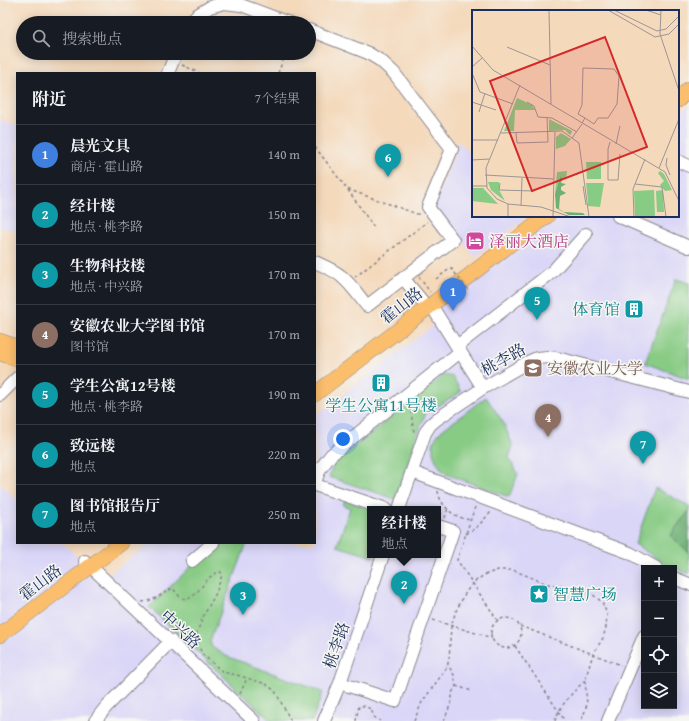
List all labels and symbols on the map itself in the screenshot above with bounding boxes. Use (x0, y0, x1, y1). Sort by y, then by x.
inset map (472, 10, 679, 217)
pin: 6 (375, 144, 401, 177)
place label: 泽丽大酒店 (489, 229, 569, 253)
hotel icon: 泽丽大酒店 (464, 230, 486, 252)
pin: 1 (440, 278, 466, 311)
street label: 霍山路 (375, 281, 427, 329)
pin: 5 (524, 287, 550, 320)
place label: 体育馆 (572, 297, 620, 321)
building icon: 体育馆 (623, 298, 645, 320)
street label: 桃李路 (476, 337, 530, 381)
place label: 安徽农业大学 (547, 356, 643, 380)
school or university icon: 安徽农业大学 (522, 357, 544, 379)
building icon: 学生公寓11号楼 (370, 372, 392, 394)
place label: 学生公寓11号楼 (325, 393, 437, 417)
pin: 4 (535, 404, 561, 437)
your location (333, 429, 353, 449)
pin: 7 (630, 431, 656, 464)
street label: 霍山路 (14, 558, 66, 606)
pin: 2 (391, 571, 417, 604)
pin: 3 (230, 582, 256, 615)
place label: 智慧广场 (553, 582, 617, 606)
place icon: 智慧广场 (528, 583, 550, 605)
street label: 中兴路 (155, 604, 207, 654)
street label: 桃李路 (317, 618, 355, 672)

